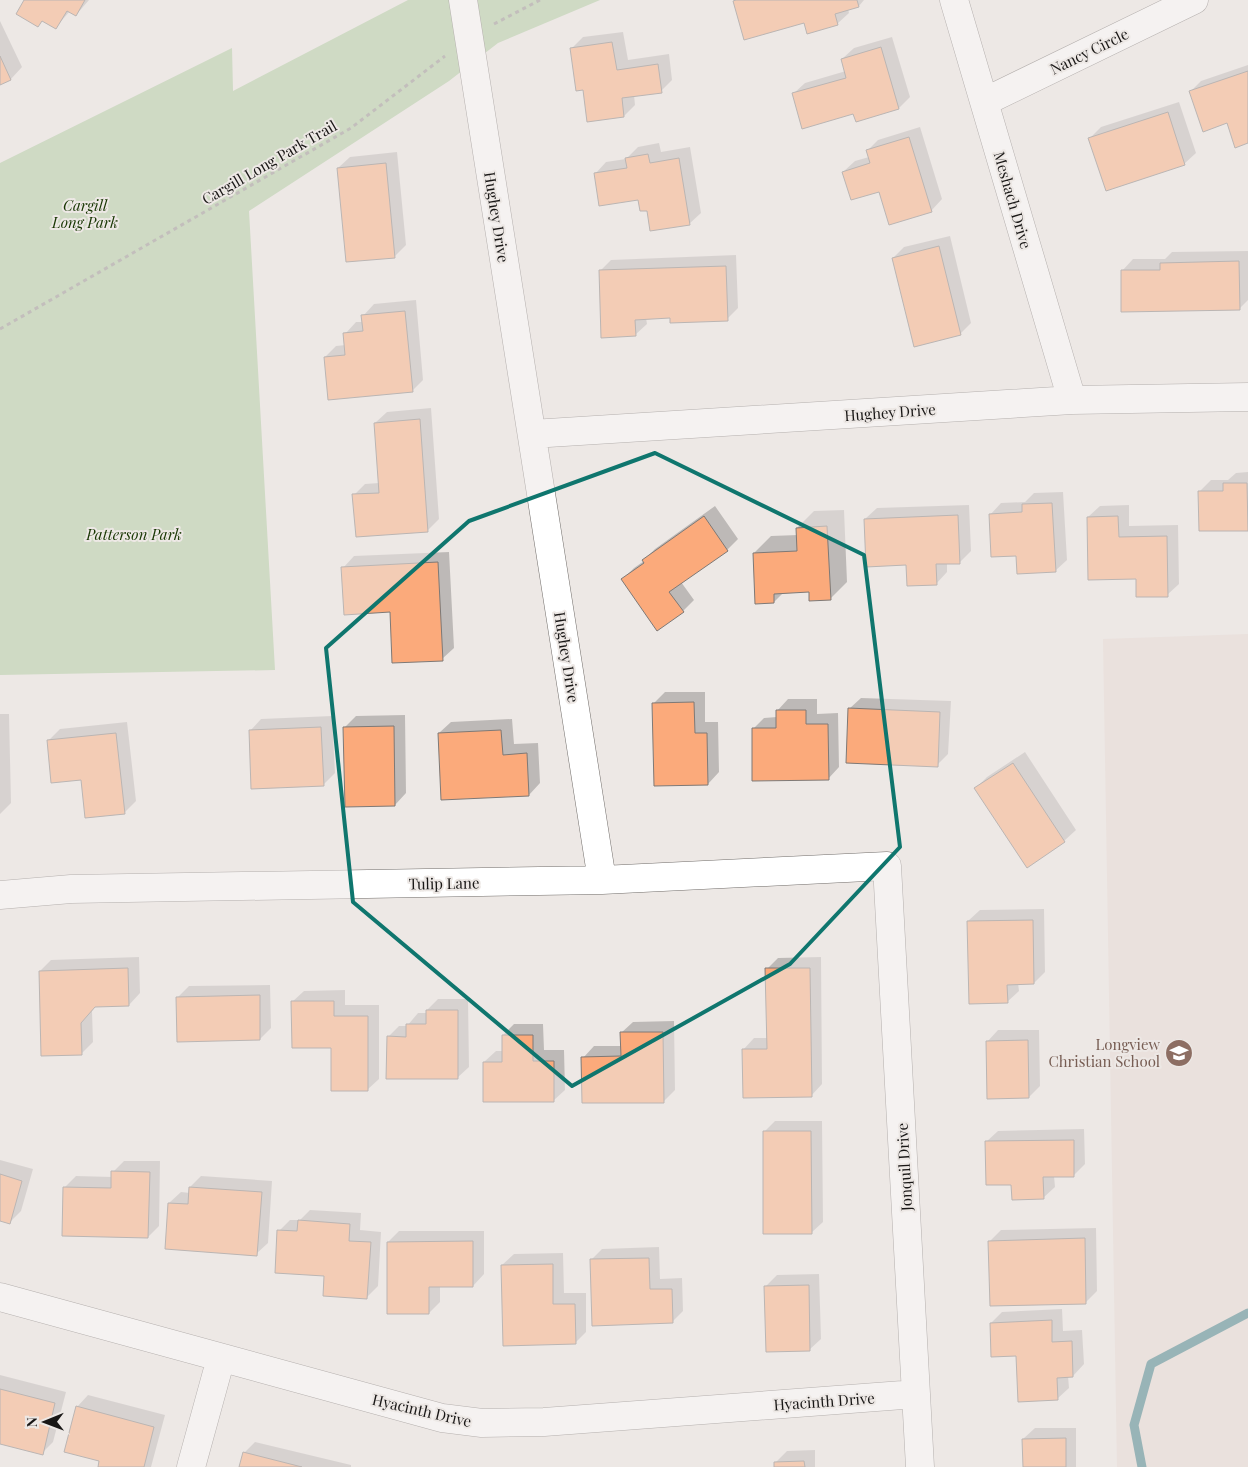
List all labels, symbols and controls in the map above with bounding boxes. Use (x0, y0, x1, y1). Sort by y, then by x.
street label: Nancy Circle (1046, 23, 1132, 79)
street label: Cargill Long Park Trail (198, 115, 340, 209)
street label: Meshach Drive (990, 149, 1036, 251)
street label: Hughey Drive (480, 170, 514, 264)
park label: Cargill Long Park (51, 195, 118, 232)
street label: Hughey Drive (844, 399, 936, 425)
park label: Patterson Park (85, 524, 182, 544)
street label: Hughey Drive (550, 610, 584, 704)
street label: Tulip Lane (408, 872, 480, 894)
place label: Longview Christian School (1048, 1034, 1160, 1071)
school or university icon: Longview Christian School (1164, 1038, 1194, 1068)
street label: Jonquil Drive (892, 1122, 916, 1213)
street label: Hyacinth Drive (773, 1387, 875, 1415)
street label: Hyacinth Drive (370, 1389, 474, 1431)
north arrow (20, 1397, 70, 1447)
text: N (22, 1417, 41, 1427)

